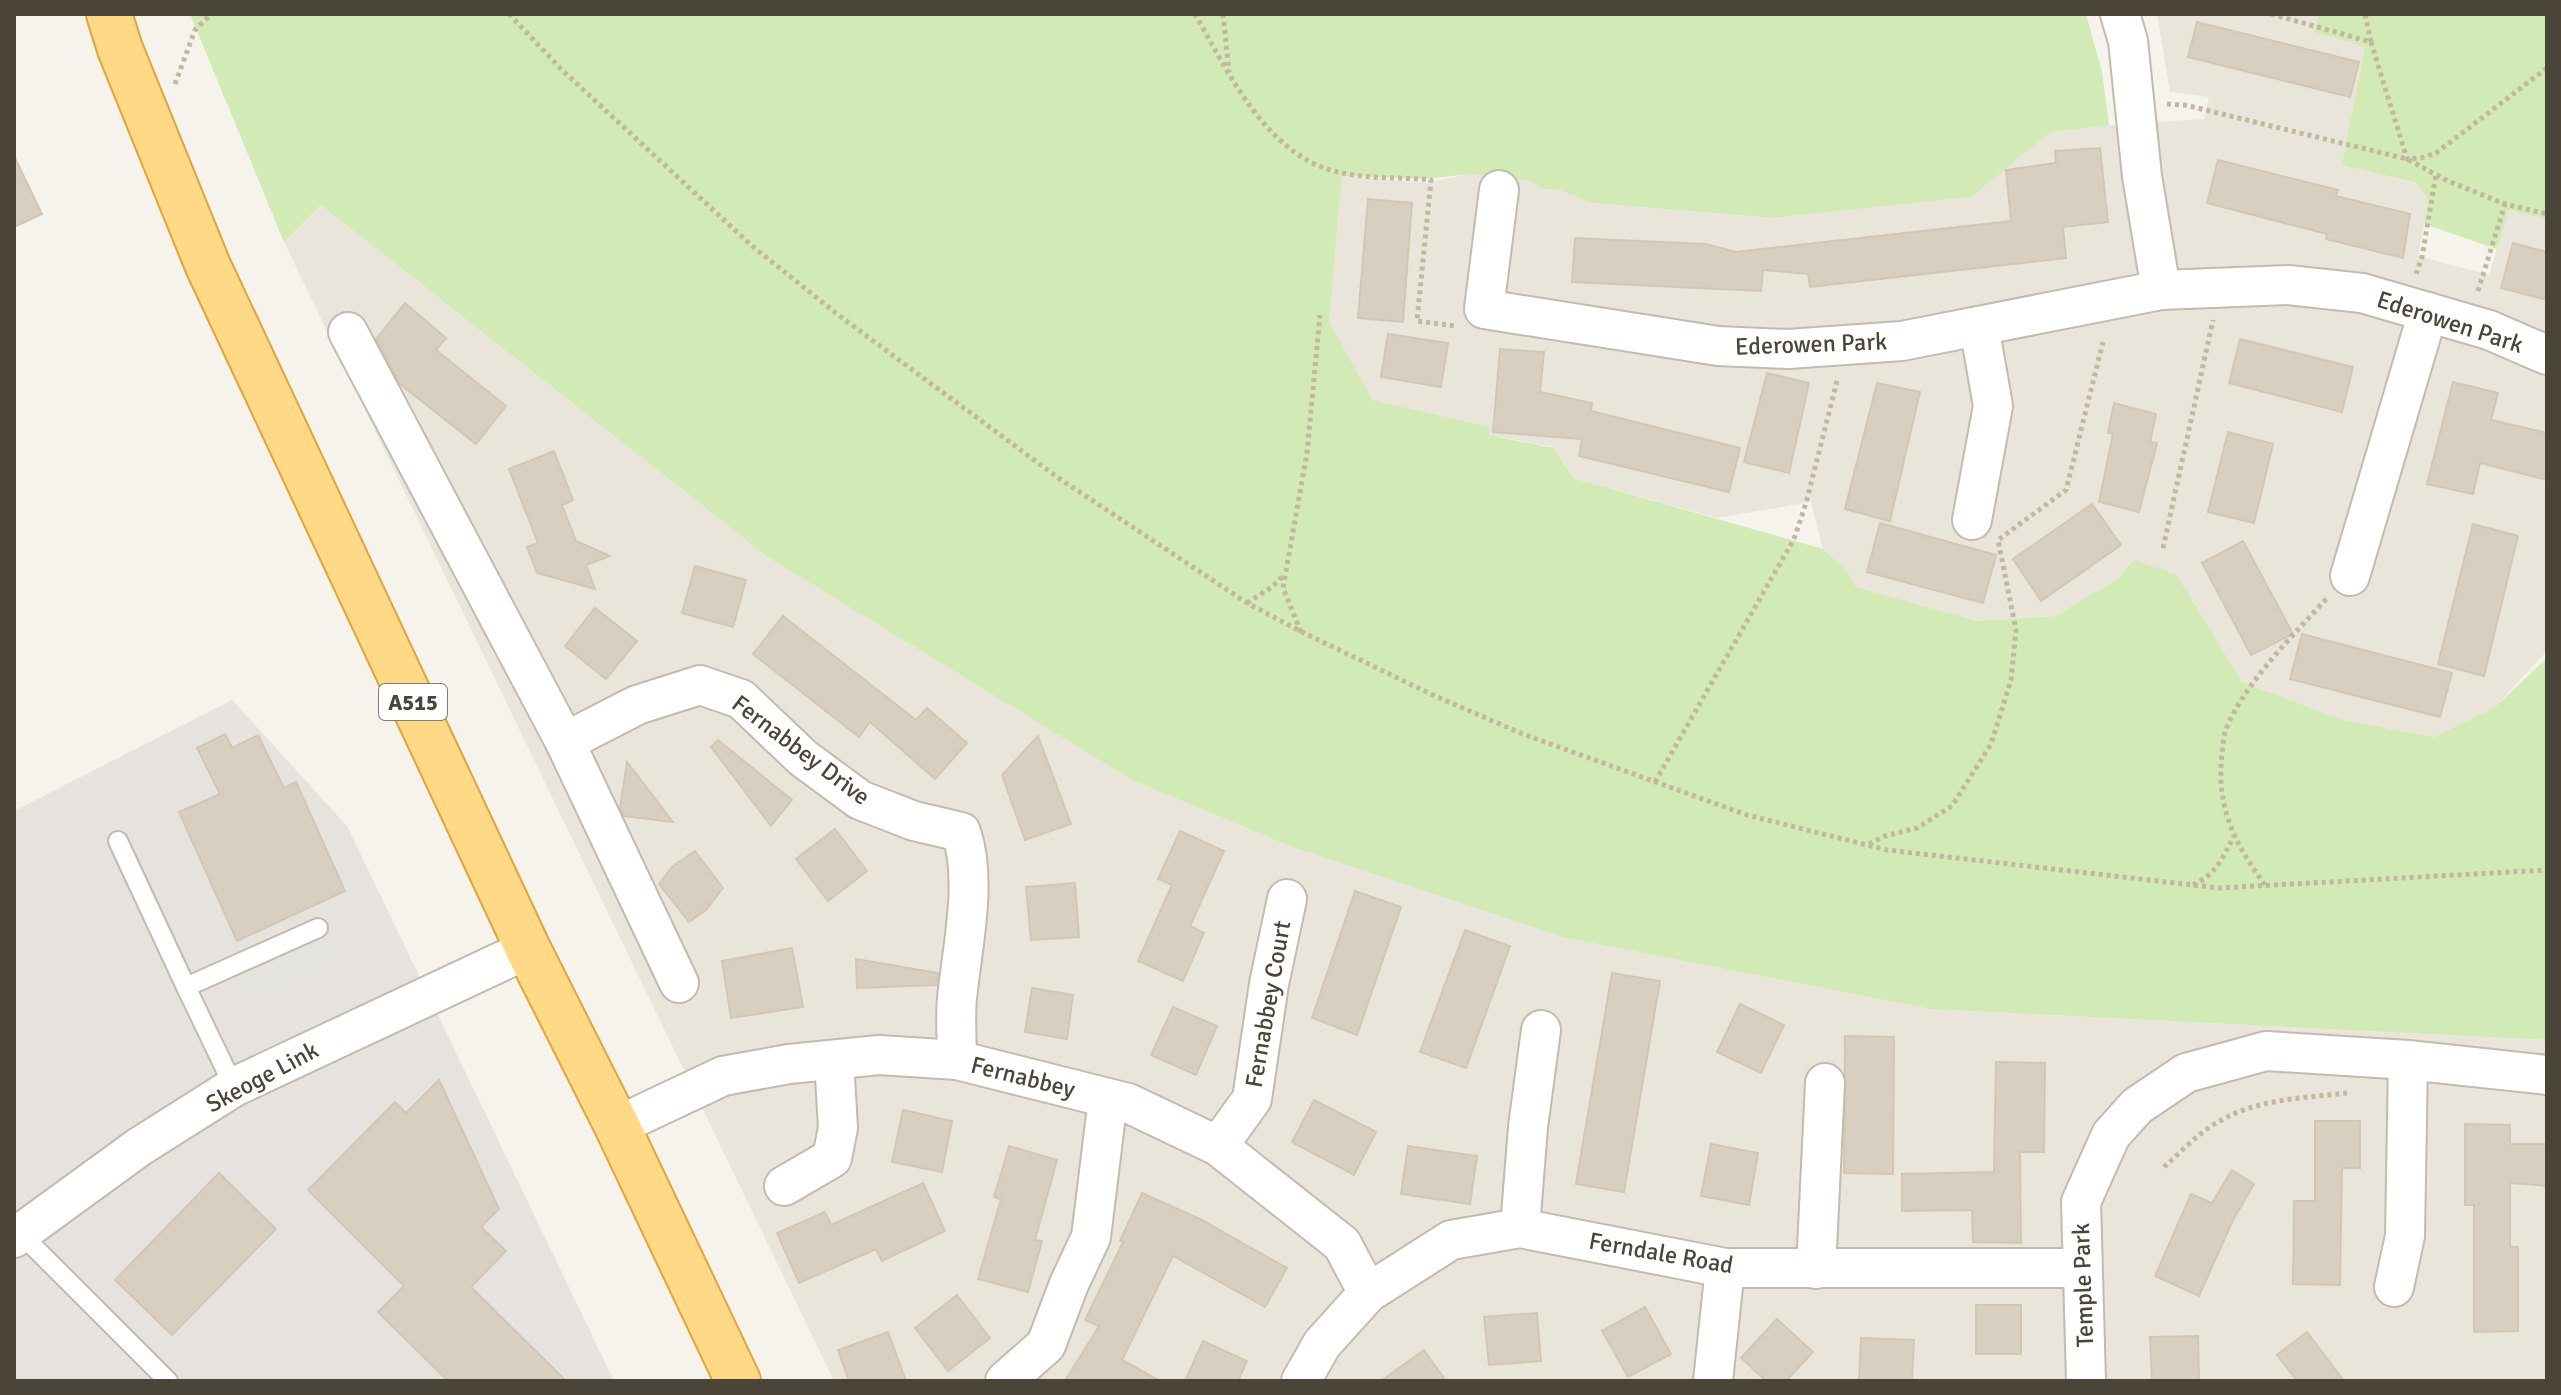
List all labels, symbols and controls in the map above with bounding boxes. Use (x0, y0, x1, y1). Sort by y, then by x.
street label: Ederowen Park (2373, 284, 2527, 360)
street label: Ederowen Park (1734, 326, 1888, 362)
road number: A515 (379, 684, 447, 720)
street label: Fernabbey Drive (726, 688, 876, 812)
street label: Fernabbey Court (1239, 918, 1297, 1090)
street label: Skeoge Link (201, 1035, 323, 1119)
street label: Fernabbey (968, 1050, 1078, 1104)
street label: Temple Park (2066, 1223, 2100, 1347)
street label: Ferndale Road (1586, 1226, 1736, 1280)

